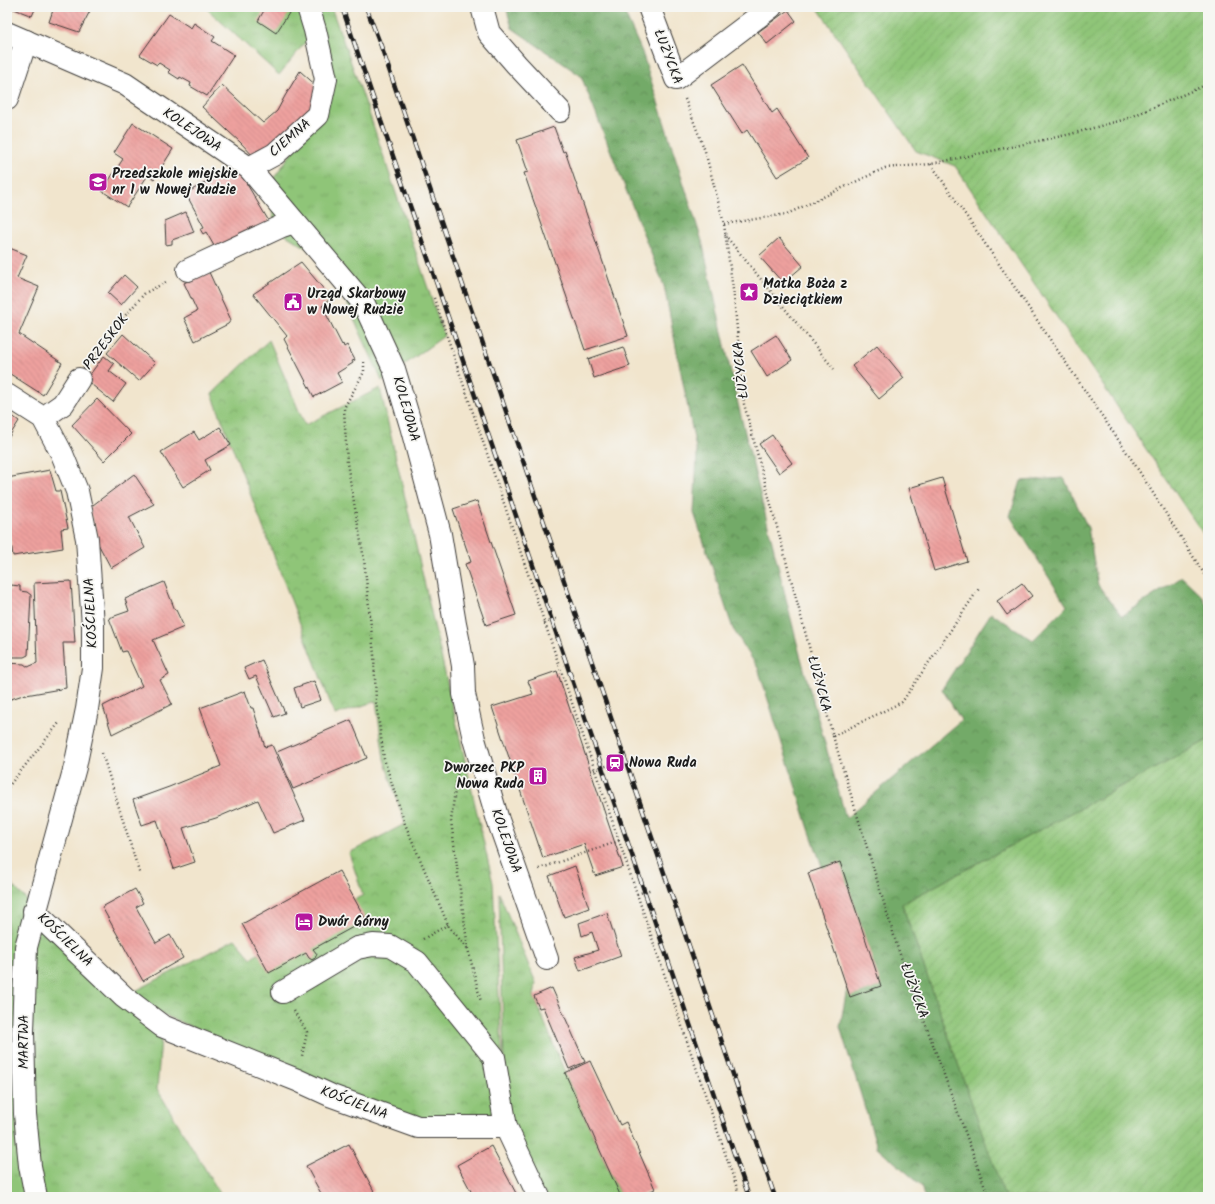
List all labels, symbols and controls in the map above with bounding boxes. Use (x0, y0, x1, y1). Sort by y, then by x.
street label: ŁUŻYCKA (647, 26, 689, 88)
street label: KOLEJOWA (158, 102, 226, 158)
street label: CIEMNA (264, 113, 316, 163)
place label: Przedszkole miejskie nr 1 w Nowej Rudzie (112, 163, 238, 201)
school or university icon: Przedszkole miejskie nr 1 w Nowej Rudzie (87, 171, 109, 193)
place label: Matka Boża z Dzieciątkiem (763, 273, 848, 311)
place icon: Matka Boża z Dzieciątkiem (738, 281, 760, 303)
place label: Urząd Skarbowy w Nowej Rudzie (307, 283, 406, 321)
public building icon: Urząd Skarbowy w Nowej Rudzie (282, 291, 304, 313)
street label: PRZESKOK (78, 309, 135, 375)
street label: ŁUŻYCKA (727, 340, 755, 400)
street label: KOLEJOWA (386, 374, 426, 444)
street label: KOŚCIELNA (78, 577, 104, 649)
street label: ŁUŻYCKA (801, 653, 837, 715)
station icon: Nowa Ruda (604, 752, 626, 774)
place label: Nowa Ruda (629, 752, 697, 774)
place label: Dworzec PKP Nowa Ruda (444, 757, 525, 795)
building icon: Dworzec PKP Nowa Ruda (527, 765, 549, 787)
street label: KOLEJOWA (485, 806, 527, 876)
street label: KOŚCIELNA (32, 908, 98, 972)
hotel icon: Dwór Górny (293, 911, 315, 933)
place label: Dwór Górny (318, 911, 390, 933)
street label: ŁUŻYCKA (894, 960, 934, 1022)
street label: MARTWA (13, 1015, 35, 1069)
street label: KOŚCIELNA (317, 1080, 391, 1126)

